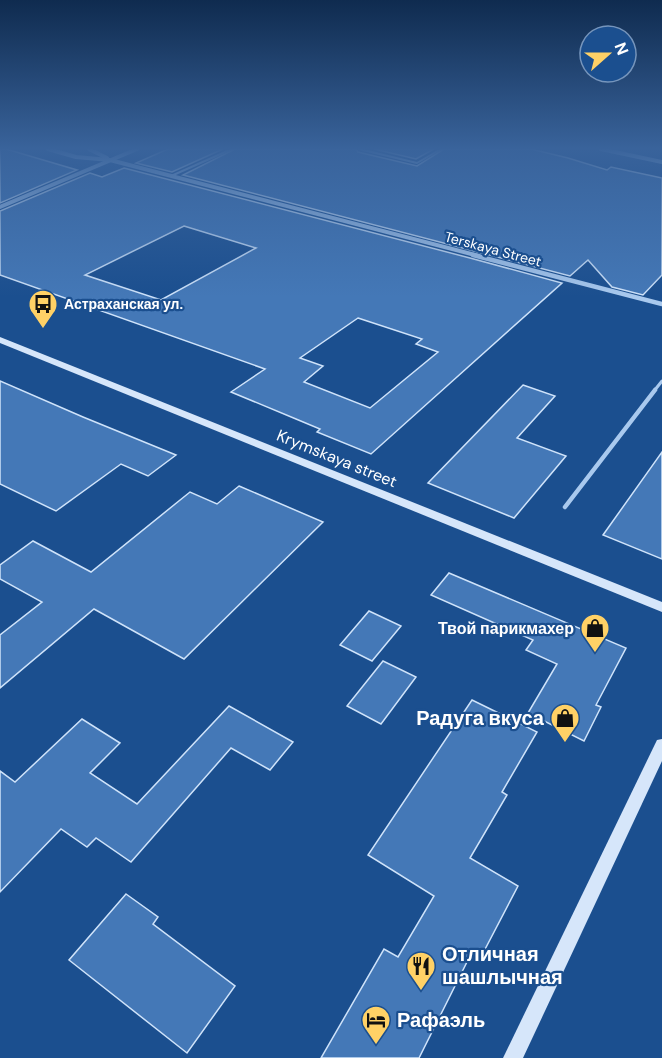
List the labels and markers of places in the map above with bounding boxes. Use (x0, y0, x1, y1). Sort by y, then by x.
bus stop icon: Астраханская ул. (27, 288, 59, 330)
place label: Астраханская ул. (64, 295, 183, 313)
shop icon: Твой парикмахер (579, 612, 611, 654)
place label: Твой парикмахер (438, 618, 574, 639)
shop icon: Радуга вкуса (549, 702, 581, 744)
place label: Радуга вкуса (416, 705, 545, 731)
place label: Отличная шашлычная (442, 941, 563, 990)
restaurant icon: Отличная шашлычная (405, 950, 437, 992)
hotel icon: Рафаэль (360, 1004, 392, 1046)
place label: Рафаэль (397, 1007, 485, 1033)

